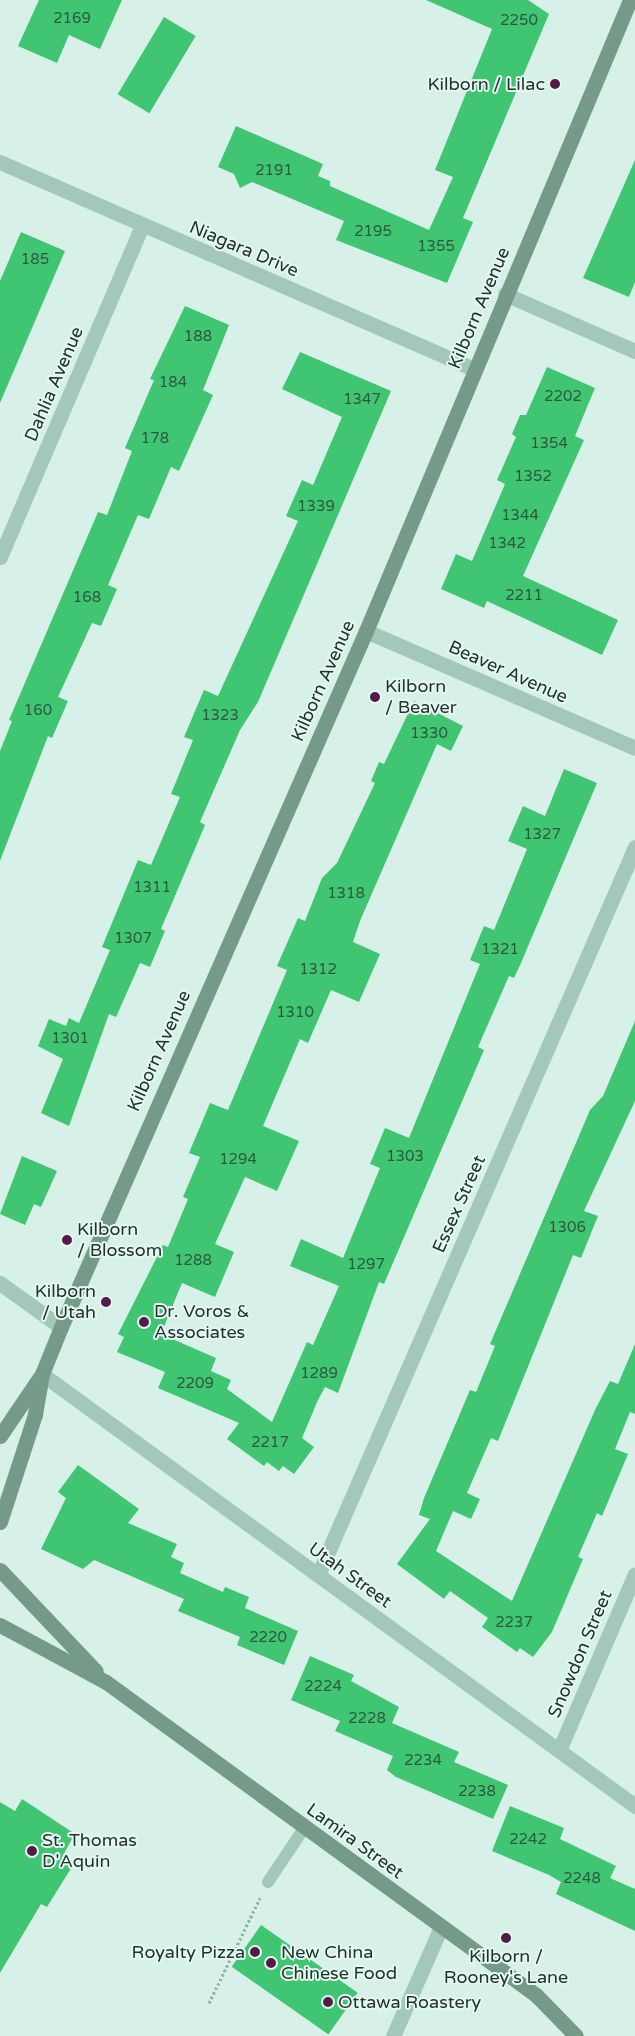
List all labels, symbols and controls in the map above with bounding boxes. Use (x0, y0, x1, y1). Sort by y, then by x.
house number: 2169 (53, 10, 91, 28)
house number: 2250 (500, 12, 538, 30)
place label: Kilborn / Lilac (427, 73, 545, 95)
marker: Kilborn / Lilac (549, 78, 561, 90)
house number: 2191 (255, 162, 293, 180)
street label: Niagara Drive (186, 216, 302, 282)
house number: 2195 (354, 223, 392, 241)
house number: 1355 (417, 238, 455, 256)
street label: Kilborn Avenue (444, 244, 514, 372)
house number: 185 (21, 251, 49, 269)
street label: Dahlia Avenue (20, 323, 88, 445)
house number: 188 (184, 328, 212, 346)
house number: 184 (159, 374, 187, 392)
house number: 2202 (544, 388, 582, 406)
house number: 1347 (343, 391, 381, 409)
house number: 178 (141, 430, 169, 448)
house number: 1354 (530, 435, 568, 453)
house number: 1352 (514, 468, 552, 486)
house number: 1339 (297, 498, 335, 516)
house number: 1344 (501, 507, 539, 525)
house number: 1342 (488, 535, 526, 553)
house number: 2211 (505, 587, 543, 605)
house number: 168 (73, 589, 101, 607)
street label: Kilborn Avenue (287, 617, 359, 745)
street label: Beaver Avenue (445, 636, 571, 708)
place label: Kilborn / Beaver (385, 676, 457, 719)
marker: Kilborn / Beaver (369, 691, 381, 703)
house number: 160 (24, 702, 52, 720)
house number: 1323 (201, 707, 239, 725)
house number: 1330 (410, 725, 448, 743)
house number: 1327 (523, 826, 561, 844)
house number: 1311 (133, 879, 171, 897)
house number: 1318 (327, 885, 365, 903)
house number: 1307 (114, 930, 152, 948)
house number: 1321 (481, 941, 519, 959)
house number: 1312 (299, 961, 337, 979)
street label: Kilborn Avenue (123, 987, 195, 1115)
house number: 1310 (276, 1004, 314, 1022)
house number: 1301 (51, 1030, 89, 1048)
house number: 1303 (386, 1148, 424, 1166)
house number: 1294 (219, 1151, 257, 1169)
street label: Essex Street (428, 1152, 490, 1256)
place label: Kilborn / Blossom (77, 1219, 162, 1262)
house number: 1306 (548, 1219, 586, 1237)
marker: Kilborn / Blossom (61, 1234, 73, 1246)
house number: 1288 (174, 1252, 212, 1270)
house number: 1297 (347, 1256, 385, 1274)
place label: Kilborn / Utah (35, 1281, 96, 1324)
marker: Kilborn / Utah (100, 1296, 112, 1308)
place label: Dr. Voros & Associates (154, 1301, 250, 1344)
marker: Dr. Voros & Associates (138, 1316, 150, 1328)
house number: 1289 (300, 1365, 338, 1383)
house number: 2209 (176, 1375, 214, 1393)
house number: 2217 (251, 1434, 289, 1452)
street label: Utah Street (304, 1538, 396, 1612)
street label: Snowdon Street (543, 1587, 617, 1721)
house number: 2237 (495, 1614, 533, 1632)
house number: 2220 (249, 1629, 287, 1647)
house number: 2224 (304, 1678, 342, 1696)
house number: 2228 (348, 1710, 386, 1728)
house number: 2234 (404, 1752, 442, 1770)
house number: 2238 (458, 1783, 496, 1801)
street label: Lamira Street (302, 1799, 408, 1883)
place label: St. Thomas D'Aquin (42, 1830, 137, 1872)
house number: 2242 (509, 1831, 547, 1849)
marker: St. Thomas D'Aquin (26, 1845, 38, 1857)
house number: 2248 (563, 1870, 601, 1888)
marker: Kilborn / Rooney's Lane (500, 1932, 512, 1944)
place label: Royalty Pizza (132, 1941, 245, 1963)
place label: New China Chinese Food (281, 1942, 397, 1985)
marker: Royalty Pizza (249, 1946, 261, 1958)
place label: Kilborn / Rooney's Lane (444, 1946, 568, 1988)
marker: New China Chinese Food (265, 1957, 277, 1969)
place label: Ottawa Roastery (338, 1991, 481, 2013)
marker: Ottawa Roastery (322, 1996, 334, 2008)

